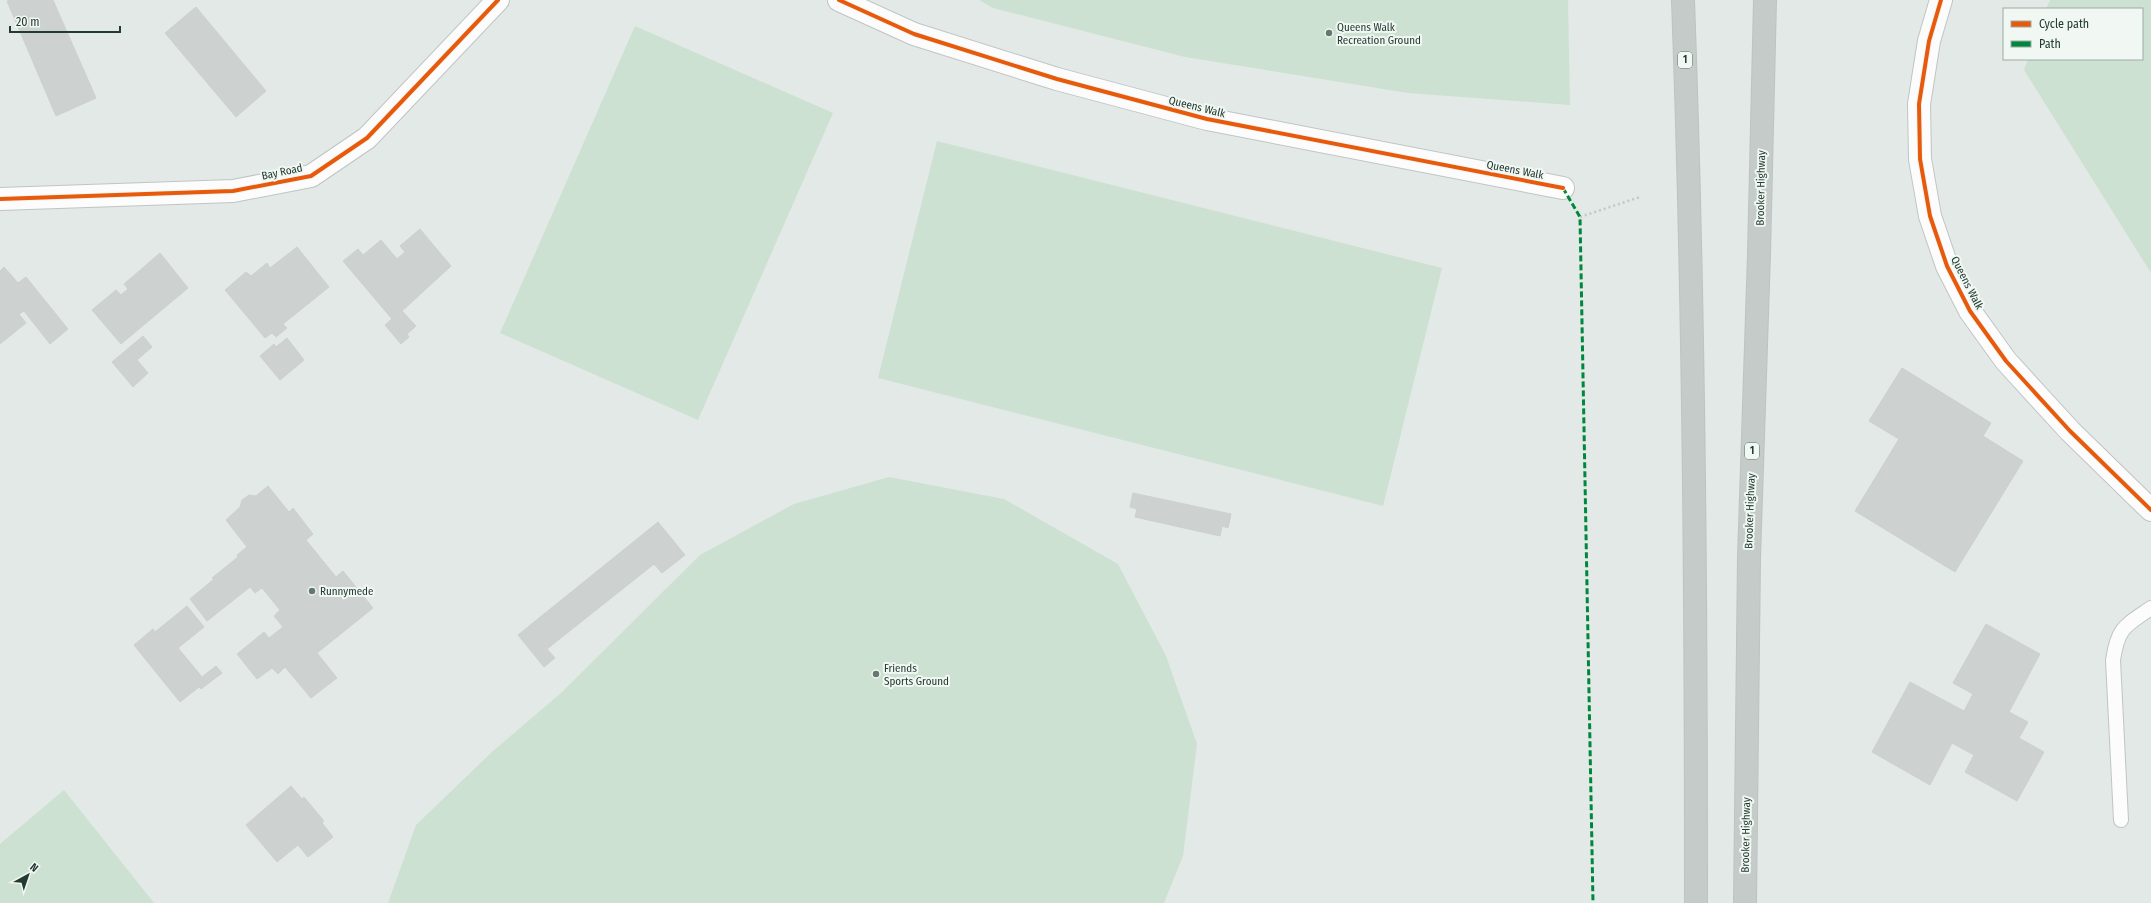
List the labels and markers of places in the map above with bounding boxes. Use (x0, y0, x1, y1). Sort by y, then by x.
place label: Queens Walk Recreation Ground (1337, 21, 1421, 47)
marker: Queens Walk Recreation Ground (1324, 28, 1334, 38)
place label: Runnymede (320, 585, 373, 598)
marker: Runnymede (307, 586, 317, 596)
place label: Friends Sports Ground (884, 662, 949, 688)
marker: Friends Sports Ground (871, 669, 881, 679)

